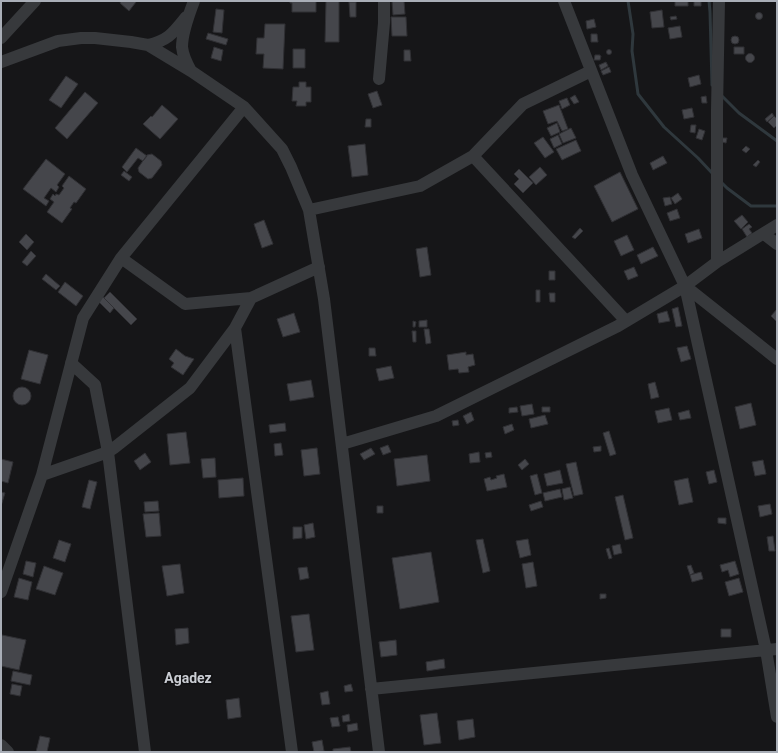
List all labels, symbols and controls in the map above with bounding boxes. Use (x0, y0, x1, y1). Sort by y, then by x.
district label: Agadez (164, 670, 212, 686)

